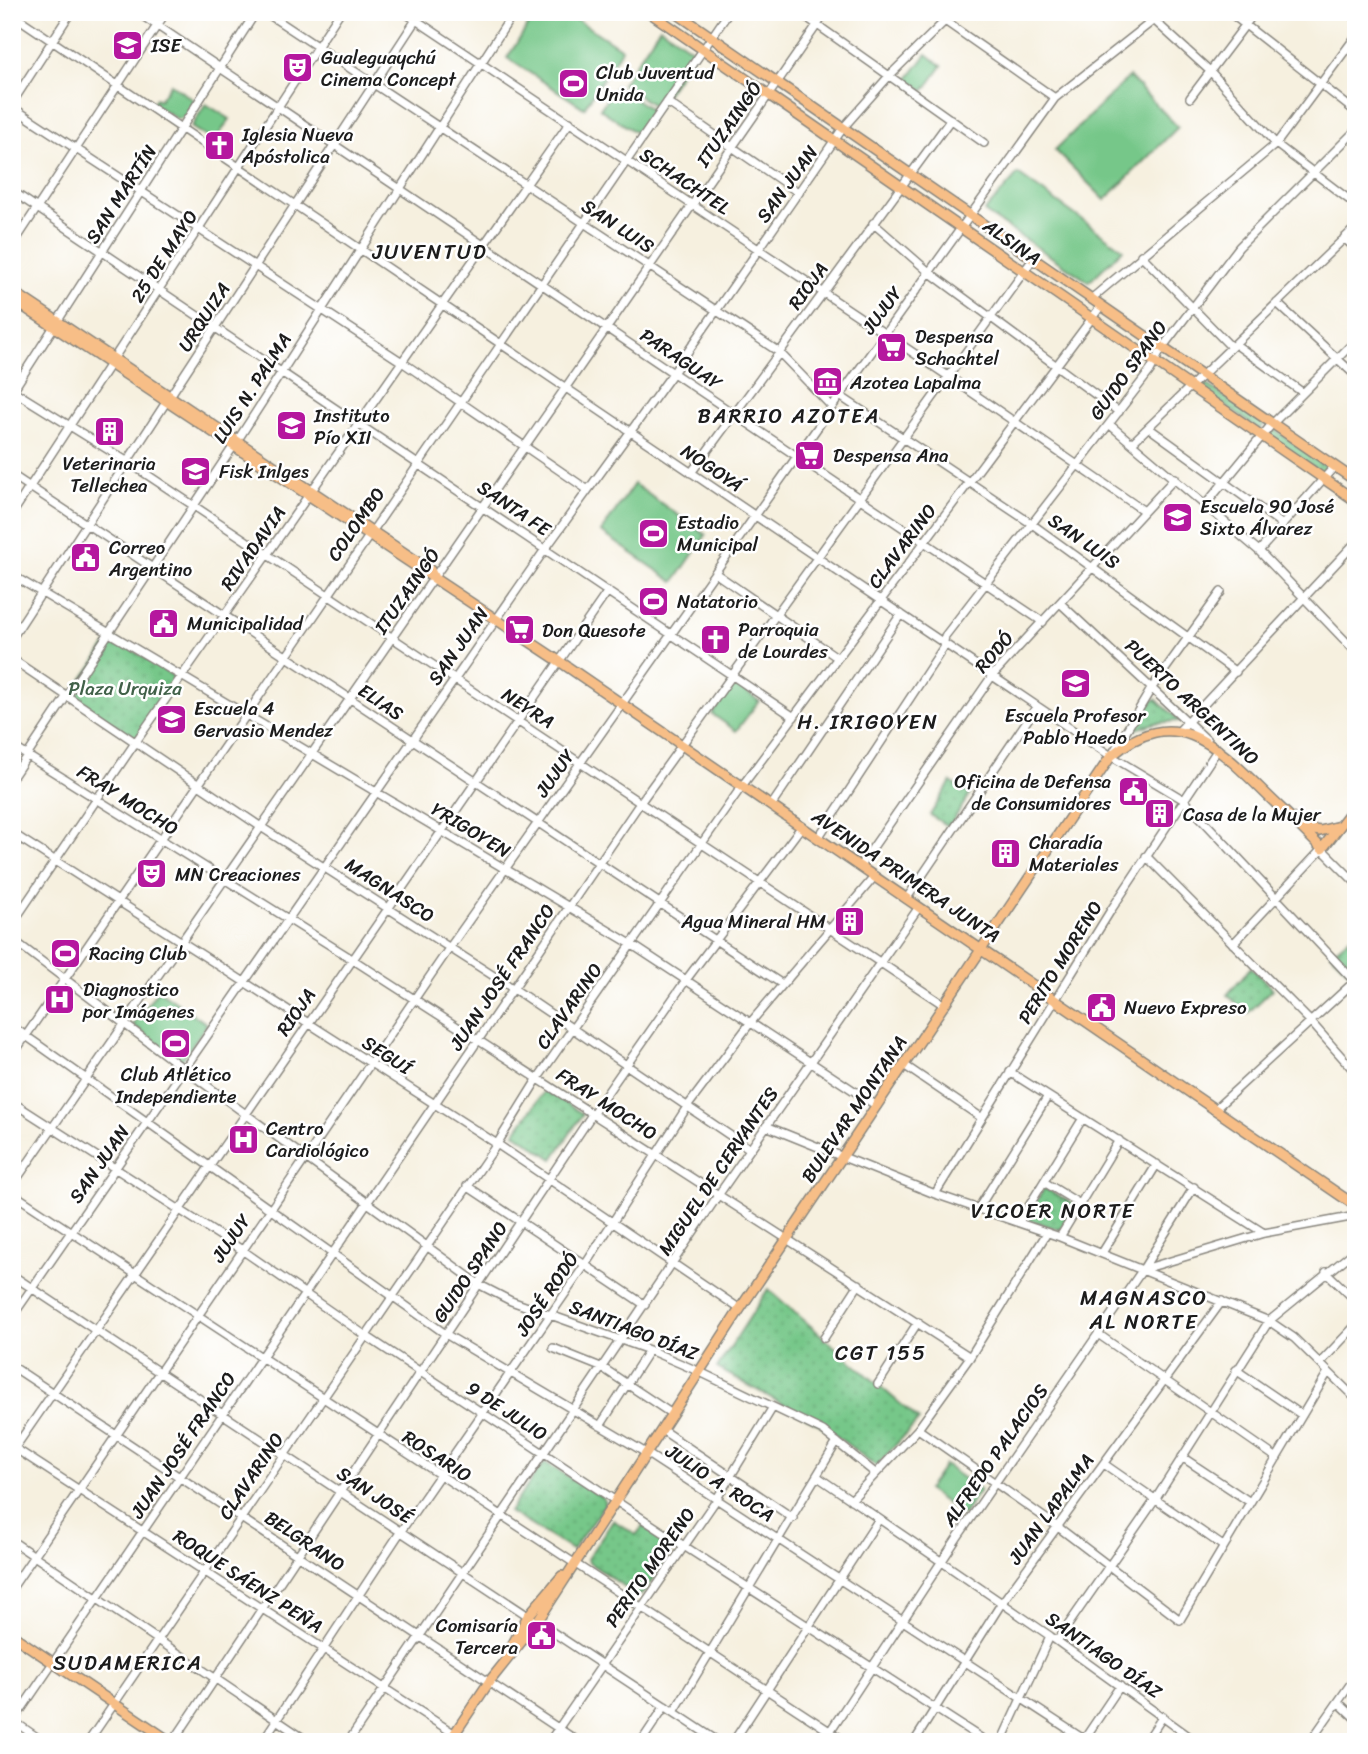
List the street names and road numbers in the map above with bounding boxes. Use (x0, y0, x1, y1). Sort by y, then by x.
street label: ITUZAINGÓ (687, 74, 771, 175)
street label: SAN MARTÍN (76, 138, 166, 250)
street label: SCHACHTEL (633, 138, 737, 224)
street label: SAN JUAN (747, 138, 827, 230)
street label: SAN LUIS (575, 190, 661, 262)
street label: 25 DE MAYO (121, 203, 207, 309)
street label: ALSINA (975, 209, 1048, 274)
street label: RIOJA (779, 255, 837, 317)
street label: URQUIZA (169, 275, 239, 359)
street label: JUJUY (852, 278, 911, 342)
street label: GUIDO SPANO (1080, 313, 1176, 427)
street label: PARAGUAY (633, 319, 730, 400)
street label: LUIS N. PALMA (204, 326, 300, 450)
street label: NOGOYÁ (674, 435, 752, 502)
street label: SANTA FE (470, 471, 559, 546)
street label: COLOMBO (318, 480, 394, 568)
street label: CLAVARINO (859, 496, 945, 596)
street label: RIVADAVIA (211, 499, 295, 597)
street label: SAN LUIS (1041, 504, 1127, 578)
street label: ITUZAINGÓ (365, 541, 449, 642)
street label: SAN JUAN (419, 600, 497, 692)
street label: RODÓ (966, 623, 1022, 681)
street label: PUERTO ARGENTINO (1117, 630, 1267, 774)
street label: ELIAS (351, 674, 411, 730)
street label: NEYRA (495, 678, 561, 738)
street label: JUJUY (526, 741, 584, 805)
street label: FRAY MOCHO (70, 755, 186, 845)
street label: YRIGOYEN (425, 793, 518, 867)
street label: AVENIDA PRIMERA JUNTA (804, 800, 1007, 952)
street label: MAGNASCO (338, 848, 442, 932)
street label: PERITO MORENO (1009, 894, 1111, 1030)
street label: JUAN JOSÉ FRANCO (440, 897, 564, 1058)
street label: CLAVARINO (527, 956, 611, 1056)
street label: RIOJA (267, 981, 325, 1043)
street label: SEGUÍ (355, 1026, 420, 1084)
street label: BULEVAR MONTANA (792, 1028, 916, 1190)
street label: FRAY MOCHO (550, 1059, 664, 1149)
street label: MIGUEL DE CERVANTES (649, 1080, 787, 1262)
street label: SAN JUAN (60, 1118, 138, 1210)
street label: JUJUY (202, 1206, 260, 1270)
street label: GUIDO SPANO (424, 1214, 516, 1330)
street label: JOSÉ RODÓ (506, 1245, 588, 1344)
street label: SANTIAGO DÍAZ (564, 1290, 704, 1370)
street label: JUAN JOSÉ FRANCO (121, 1365, 245, 1526)
street label: 9 DE JULIO (460, 1372, 554, 1450)
street label: ALFREDO PALACIOS (933, 1376, 1057, 1534)
street label: ROSARIO (395, 1421, 479, 1491)
street label: CLAVARINO (209, 1425, 293, 1527)
street label: JULIO A. ROCA (658, 1435, 781, 1531)
street label: JUAN LAPALMA (999, 1446, 1103, 1573)
street label: SAN JOSÉ (330, 1457, 421, 1534)
street label: PERITO MORENO (596, 1500, 704, 1634)
street label: BELGRANO (258, 1502, 352, 1580)
street label: ROQUE SÁENZ PEÑA (166, 1520, 330, 1642)
street label: SANTIAGO DÍAZ (1039, 1602, 1169, 1708)

